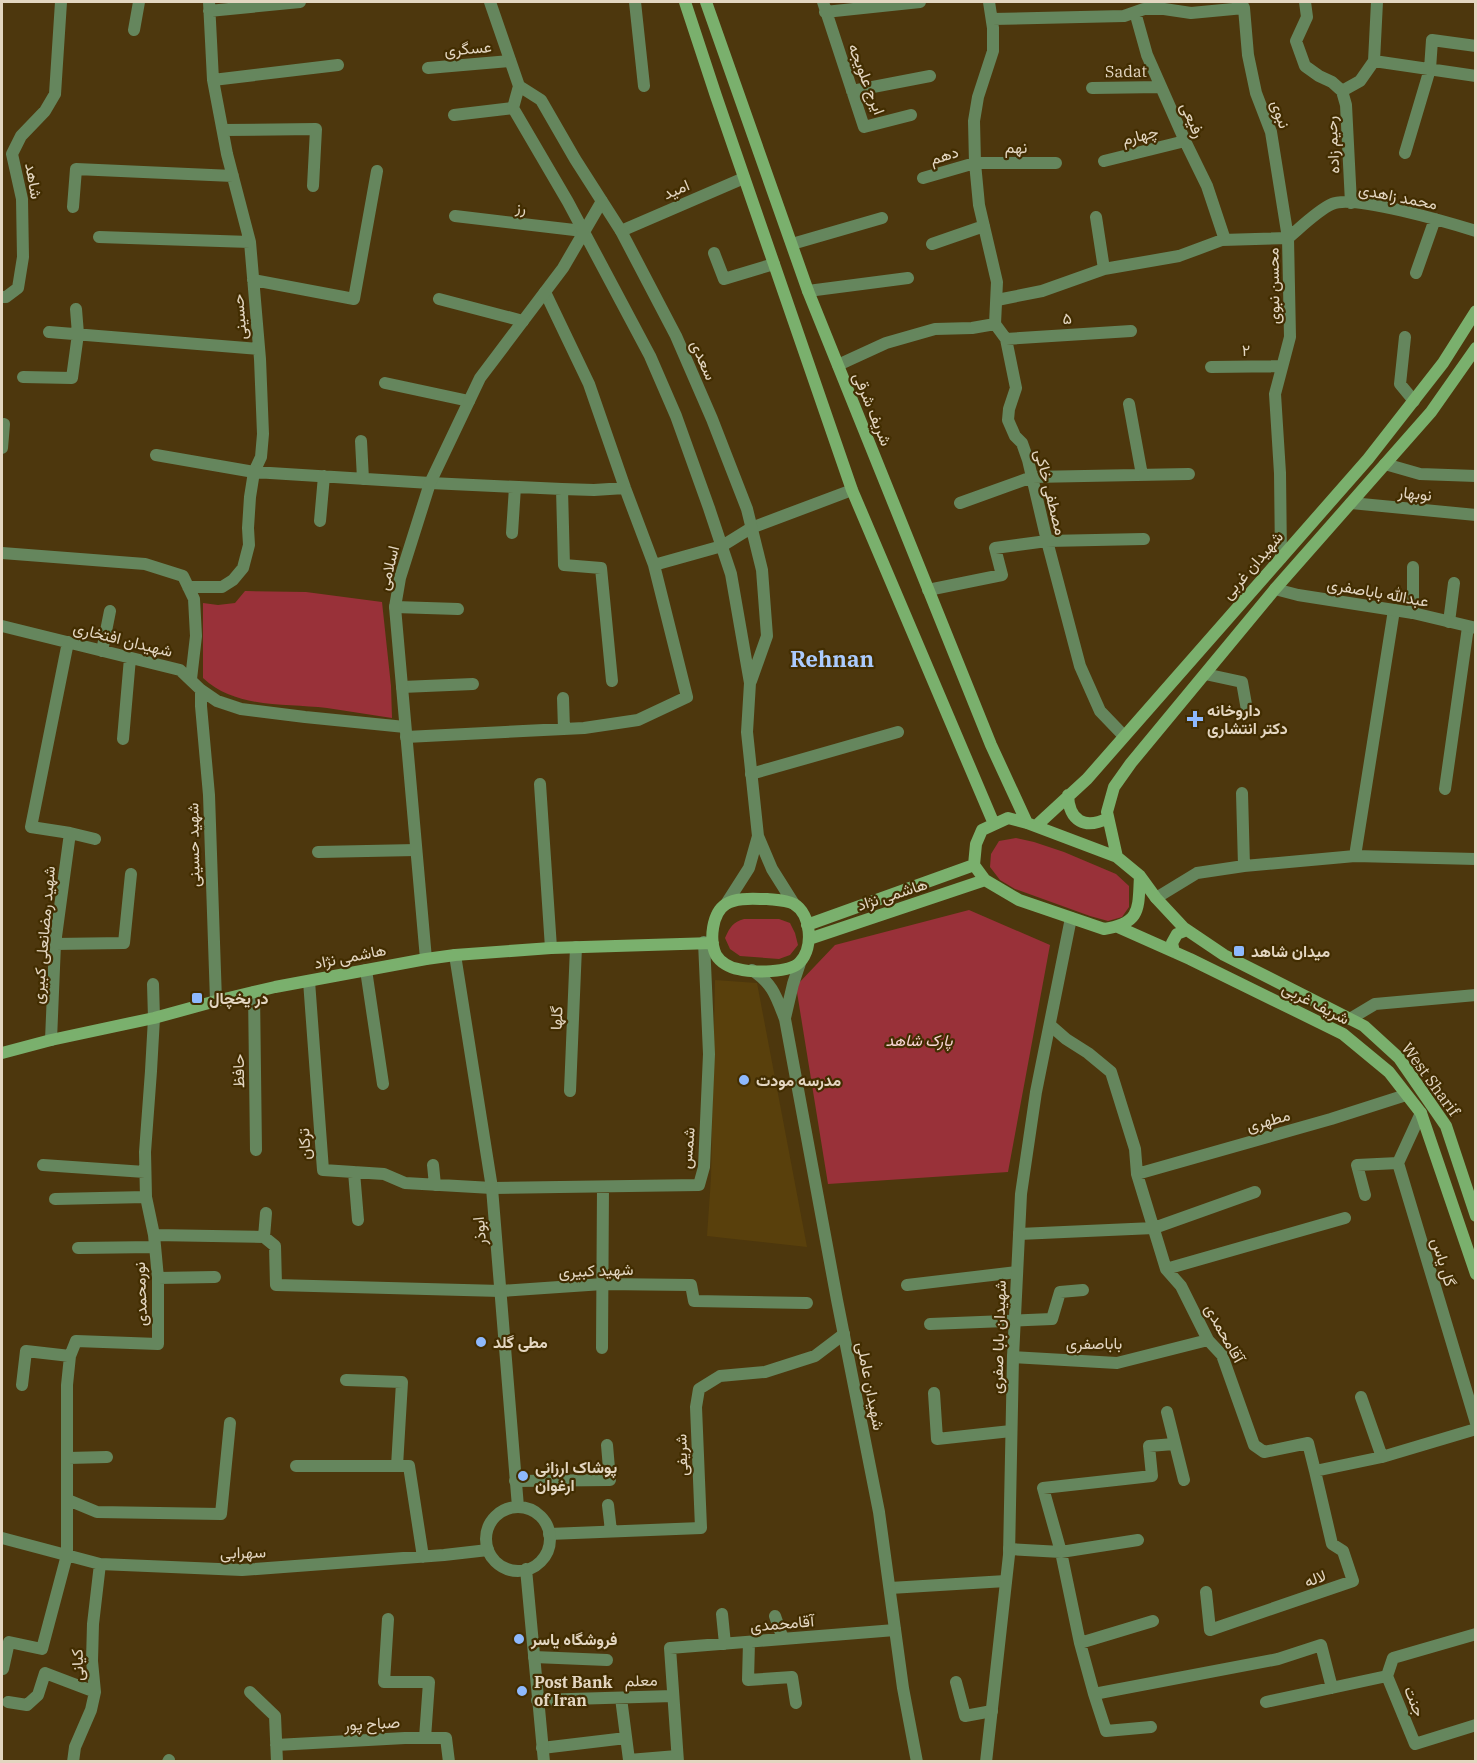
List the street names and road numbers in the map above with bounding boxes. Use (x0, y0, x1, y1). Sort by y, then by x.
street label: عسگری (443, 36, 493, 61)
street label: ایرج علویجه (842, 41, 890, 118)
street label: Sadat (1105, 61, 1148, 81)
street label: نبوی (1266, 97, 1295, 131)
street label: رفیعی (1175, 99, 1210, 141)
street label: رحیم زاده (1321, 116, 1344, 174)
street label: چهارم (1120, 121, 1161, 151)
street label: نهم (1005, 137, 1027, 158)
street label: دهم (927, 141, 961, 170)
street label: شاهد (21, 161, 47, 201)
street label: امید (660, 175, 692, 203)
street label: محمد زاهدی (1357, 179, 1439, 214)
street label: رز (513, 196, 528, 219)
street label: محسن نبوی (1262, 247, 1285, 325)
street label: حسینی (227, 293, 252, 341)
street label: ۵ (1062, 308, 1072, 328)
street label: سعدی (686, 337, 721, 383)
street label: ۲ (1242, 340, 1250, 360)
street label: شریف شرقی (848, 369, 897, 449)
street label: مصطفی خاکی (1030, 447, 1071, 537)
street label: نوبهار (1396, 481, 1433, 506)
street label: شهیدان غربی (1217, 527, 1288, 604)
street label: اسلامی (373, 544, 404, 593)
street label: عبدالله باباصفری (1325, 573, 1430, 612)
street label: شهیدان افتخاری (71, 617, 175, 662)
street label: شهید حسینی (182, 803, 205, 887)
street label: شهید رمضانعلی کبیری (27, 865, 60, 1005)
street label: هاشمی نژاد (854, 873, 930, 916)
street label: هاشمی نژاد (312, 939, 388, 974)
street label: شریف غربی (1278, 977, 1353, 1029)
street label: گلها (546, 1005, 567, 1031)
street label: West Sharif (1398, 1038, 1465, 1121)
street label: حافظ (228, 1053, 248, 1088)
street label: مطهری (1244, 1104, 1293, 1137)
street label: شمس (675, 1126, 700, 1170)
street label: ترکان (293, 1127, 316, 1161)
street label: ابوذر (468, 1216, 491, 1247)
street label: گل یاس (1426, 1235, 1461, 1289)
street label: شهید کبیری (558, 1259, 634, 1282)
street label: نورمحمدی (129, 1261, 152, 1326)
street label: شهیدان بابا صفری (986, 1280, 1011, 1394)
street label: آقامحمدی (1200, 1300, 1250, 1368)
street label: باباصفری (1066, 1333, 1122, 1354)
street label: شهیدان عاملی (852, 1340, 889, 1432)
street label: شریفی (670, 1434, 693, 1476)
street label: سهرابی (220, 1542, 266, 1563)
street label: لاله (1301, 1565, 1329, 1591)
street label: آقامحمدی (749, 1610, 816, 1637)
street label: کیانی (66, 1649, 89, 1681)
street label: معلم (624, 1669, 658, 1692)
street label: جنت (1400, 1683, 1430, 1719)
street label: صباح پور (343, 1712, 401, 1737)

